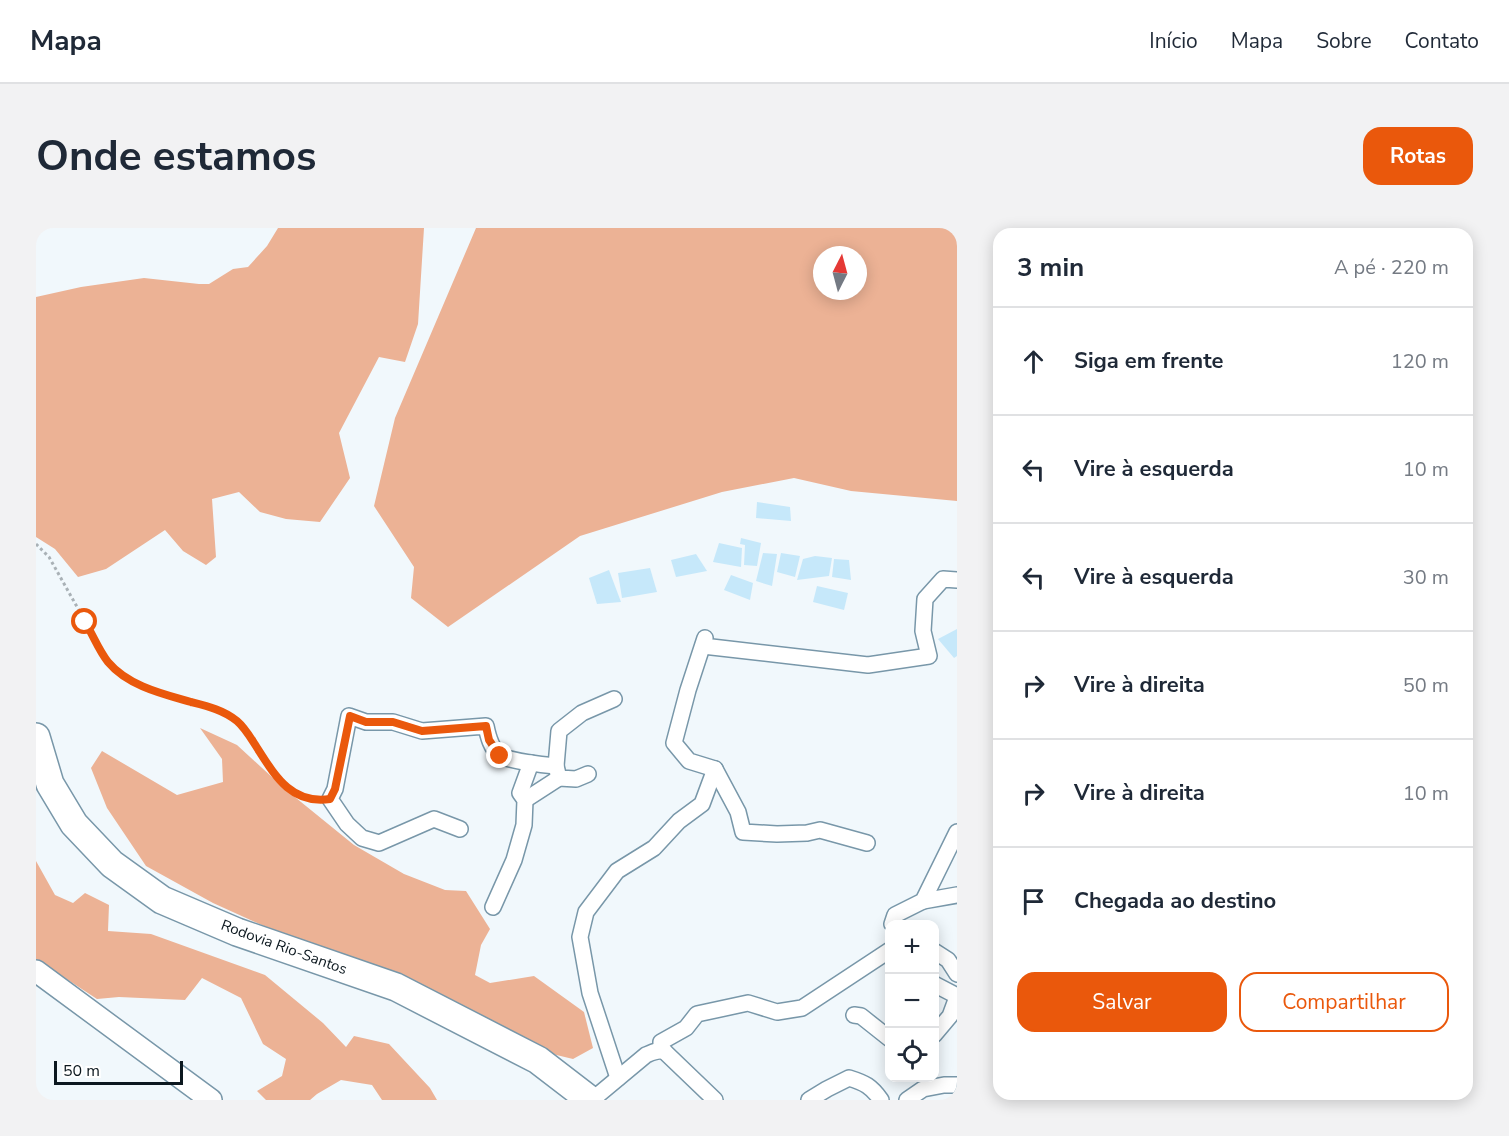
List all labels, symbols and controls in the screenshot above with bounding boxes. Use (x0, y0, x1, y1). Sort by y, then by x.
text: Mapa (30, 22, 102, 60)
text: Início (1149, 27, 1198, 55)
text: Mapa (1231, 27, 1283, 55)
text: Sobre (1316, 27, 1372, 55)
text: Contato (1405, 27, 1479, 55)
button: Rotas (1363, 127, 1473, 185)
text: Onde estamos (36, 128, 317, 185)
north arrow (813, 246, 867, 300)
text: 3 min (1017, 250, 1084, 285)
text: A pé · 220 m (1334, 254, 1449, 281)
icon: ahead (1017, 345, 1050, 378)
text: Siga em frente (1074, 346, 1223, 376)
text: 120 m (1391, 348, 1449, 375)
icon: left (1017, 453, 1050, 486)
text: Vire à esquerda (1074, 454, 1234, 484)
text: 10 m (1403, 456, 1449, 483)
icon: left (1017, 561, 1050, 594)
text: Vire à esquerda (1074, 562, 1234, 592)
text: 30 m (1403, 564, 1449, 591)
route start (71, 608, 97, 634)
icon: right (1017, 669, 1050, 702)
text: Vire à direita (1074, 670, 1205, 700)
text: 50 m (1403, 672, 1449, 699)
route end (486, 742, 512, 768)
icon: right (1017, 777, 1050, 810)
text: Vire à direita (1074, 778, 1205, 808)
text: 10 m (1403, 780, 1449, 807)
icon: arrive (1017, 885, 1050, 918)
text: Chegada ao destino (1074, 886, 1276, 916)
street label: Rodovia Rio-Santos (218, 915, 350, 979)
map controls (885, 920, 939, 1082)
button: + (885, 920, 939, 974)
button: Salvar (1017, 972, 1227, 1032)
button: Compartilhar (1239, 972, 1449, 1032)
button: − (885, 974, 939, 1028)
button: locate (885, 1028, 939, 1082)
scale bar (54, 1058, 183, 1086)
text: 50 m (63, 1060, 100, 1082)

